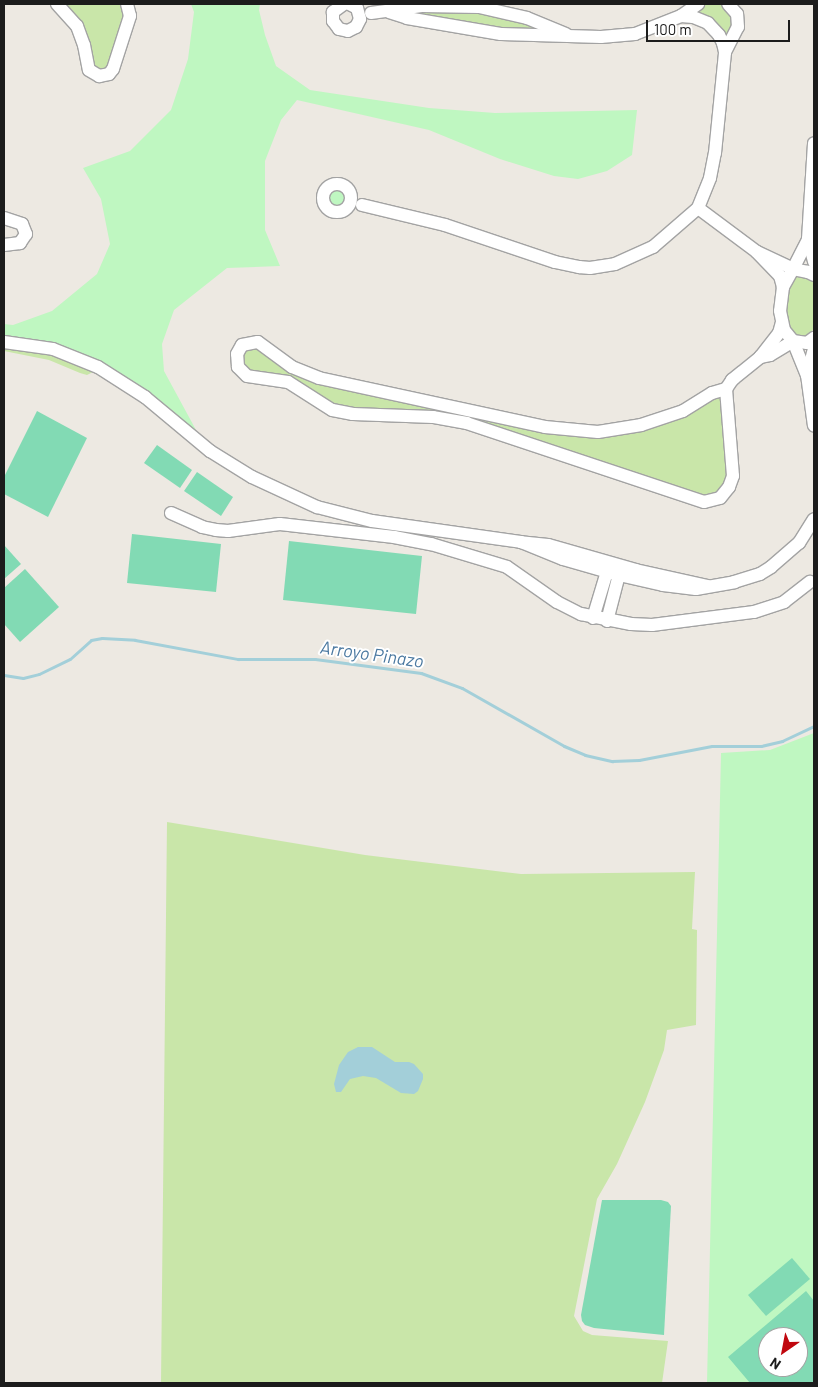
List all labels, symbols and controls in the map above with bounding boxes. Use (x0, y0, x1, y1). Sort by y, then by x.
scale bar (648, 10, 792, 42)
text: 100 m (654, 20, 692, 38)
water label: Arroyo Pinazo (319, 636, 425, 672)
north arrow (758, 1327, 808, 1377)
text: N (767, 1354, 784, 1374)

